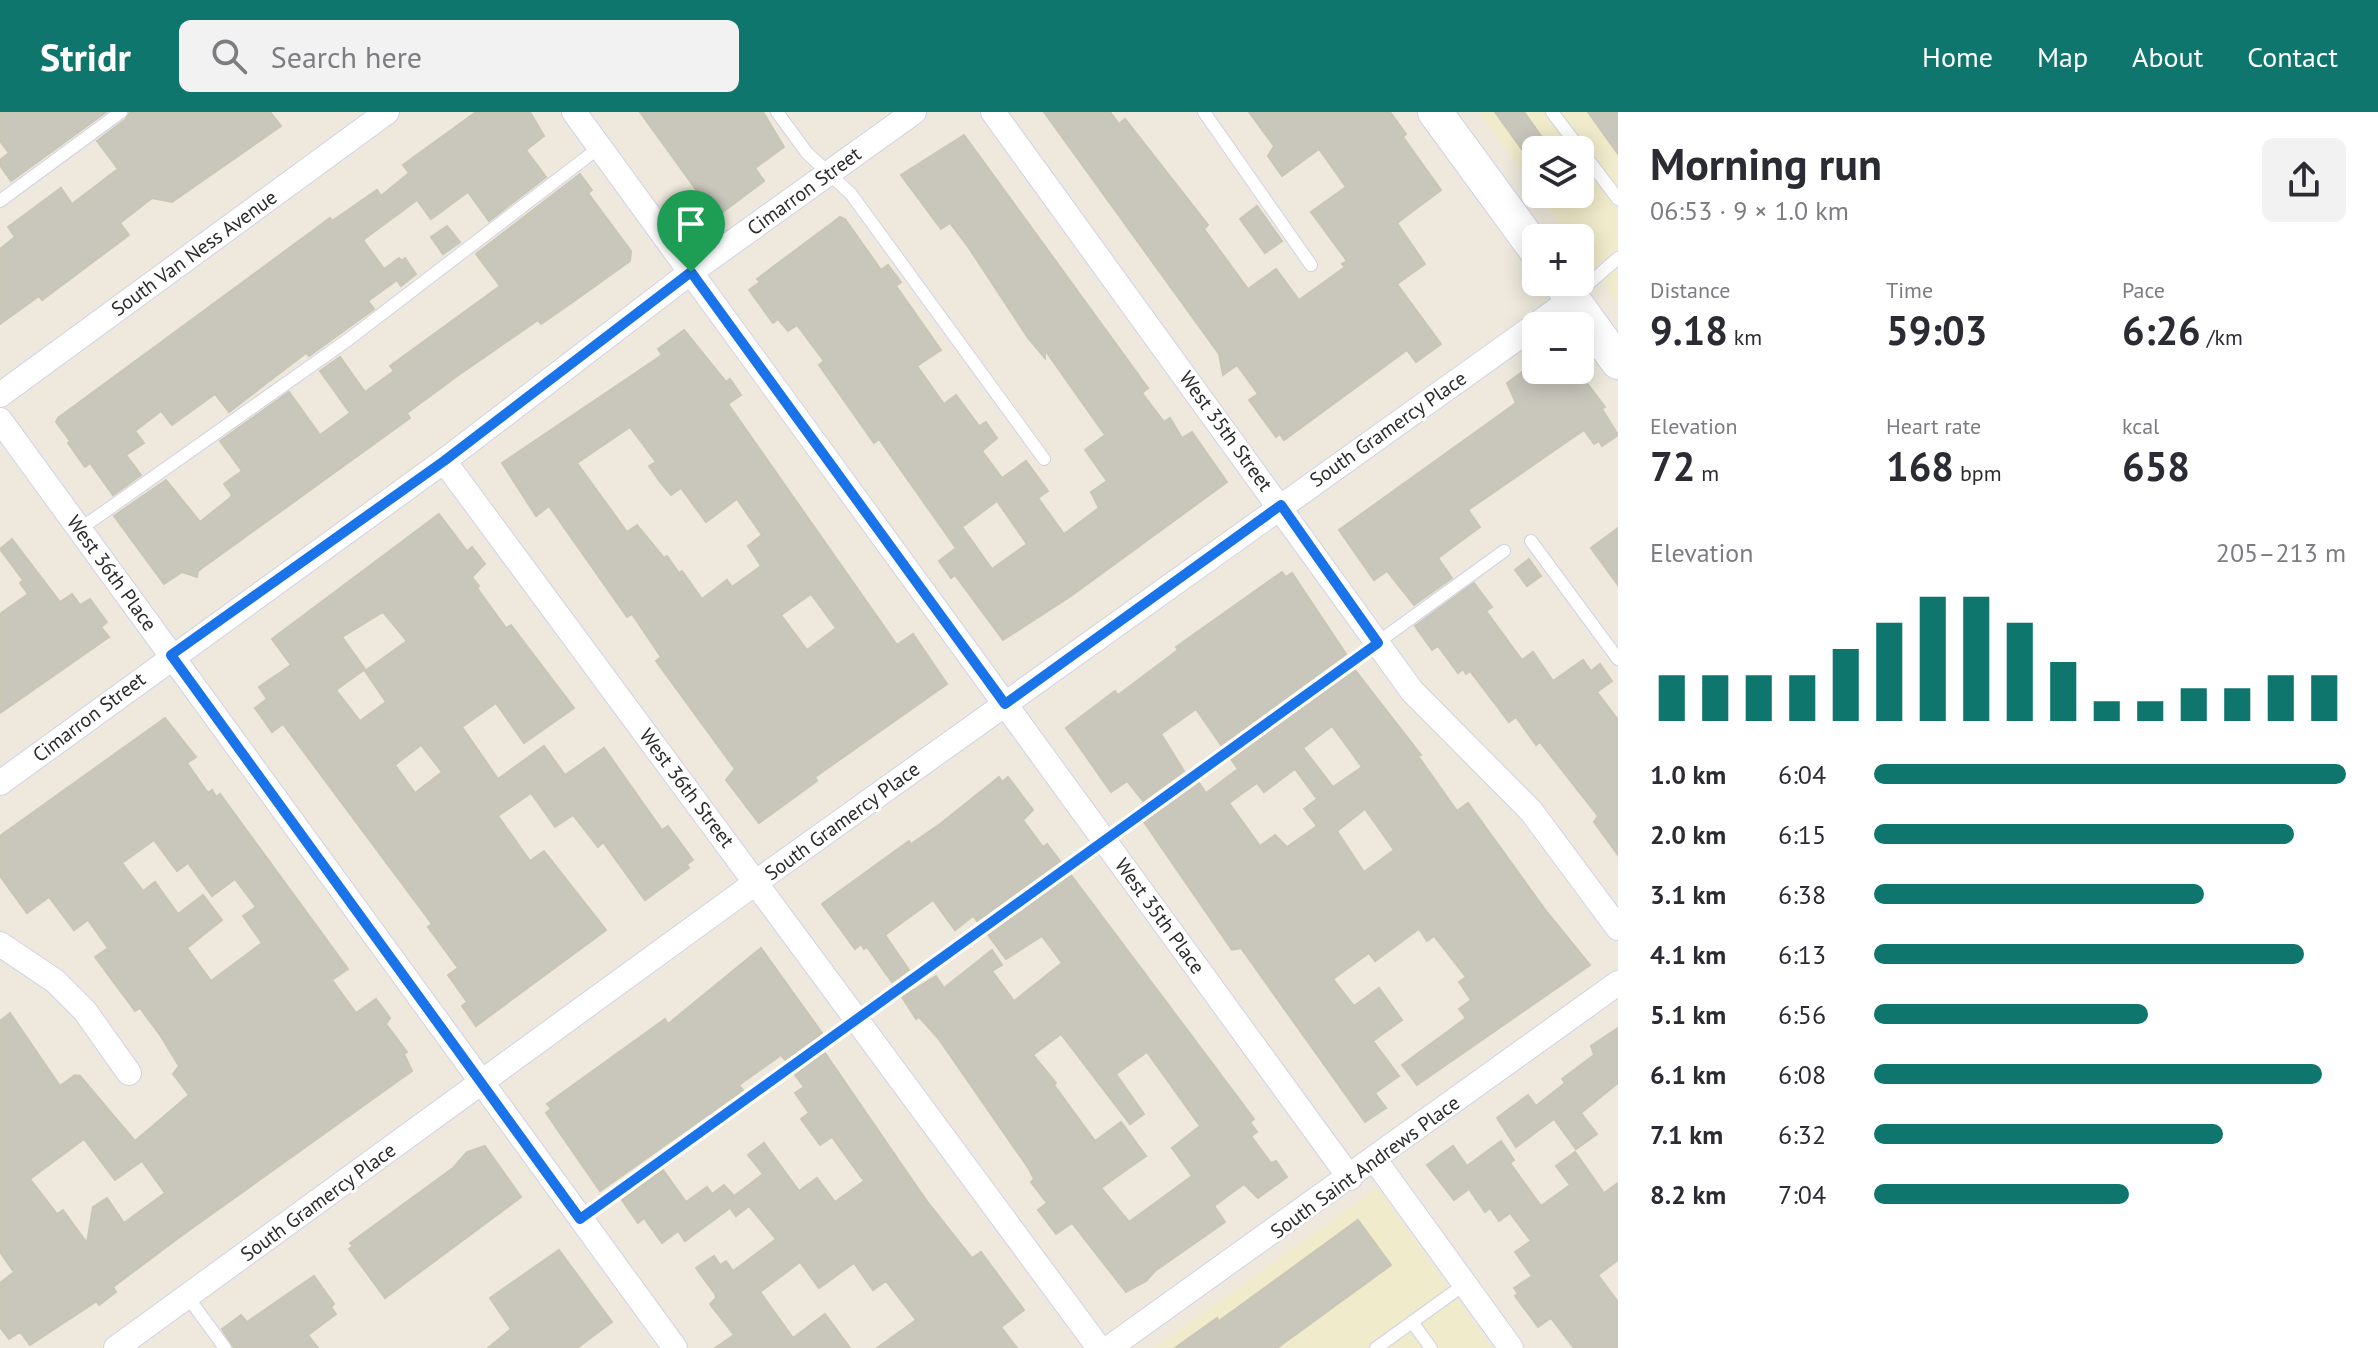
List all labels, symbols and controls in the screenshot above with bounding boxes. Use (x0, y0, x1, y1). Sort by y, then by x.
search box (179, 20, 739, 92)
text: Stridr (40, 32, 131, 81)
icon: search (207, 34, 251, 78)
text: Search here (271, 37, 422, 76)
text: Home (1922, 38, 1993, 75)
text: Map (2037, 38, 2088, 75)
text: About (2132, 38, 2203, 75)
text: Contact (2247, 38, 2338, 75)
text: Morning run (1650, 135, 1882, 192)
map controls (1522, 136, 1594, 384)
button: layers (1522, 136, 1594, 208)
button: share (2262, 138, 2346, 222)
street label: Cimarron Street (742, 141, 866, 241)
street label: South Van Ness Avenue (106, 184, 282, 322)
pin (657, 190, 725, 272)
text: 06:53 · 9 × 1.0 km (1650, 194, 1849, 227)
icon: arrive (669, 202, 713, 246)
button: + (1522, 224, 1594, 296)
text: Distance (1650, 276, 1731, 304)
text: Time (1886, 276, 1933, 304)
text: Pace (2122, 276, 2165, 304)
text: 9.18 (1650, 304, 1728, 356)
text: 59:03 (1886, 304, 1987, 356)
text: 6:26 (2122, 304, 2201, 356)
button: − (1522, 312, 1594, 384)
text: km (1728, 323, 1762, 351)
text: /km (2201, 323, 2243, 351)
street label: South Gramercy Place (1304, 365, 1472, 493)
street label: West 35th Street (1174, 366, 1278, 496)
text: Elevation (1650, 412, 1738, 440)
text: Heart rate (1886, 412, 1981, 440)
text: kcal (2122, 412, 2160, 440)
text: 72 (1650, 440, 1695, 492)
text: 168 (1886, 440, 1954, 492)
text: 658 (2122, 440, 2190, 492)
text: m (1695, 459, 1719, 487)
text: bpm (1954, 459, 2002, 487)
street label: West 36th Place (61, 510, 163, 636)
text: Elevation (1650, 536, 1754, 569)
text: 205–213 m (2216, 536, 2346, 569)
street label: Cimarron Street (27, 666, 151, 768)
street label: West 36th Street (634, 723, 740, 853)
street label: South Gramercy Place (759, 756, 925, 886)
text: 1.0 km (1650, 758, 1726, 791)
text: 6:04 (1778, 758, 1826, 791)
text: 2.0 km (1650, 818, 1726, 851)
text: 6:15 (1778, 818, 1826, 851)
street label: West 35th Place (1109, 853, 1211, 979)
text: 3.1 km (1650, 878, 1726, 911)
text: 6:38 (1778, 878, 1826, 911)
text: 4.1 km (1650, 938, 1726, 971)
text: 6:13 (1778, 938, 1826, 971)
text: 5.1 km (1650, 998, 1726, 1031)
text: 6:56 (1778, 998, 1826, 1031)
text: 6.1 km (1650, 1058, 1726, 1091)
text: 6:08 (1778, 1058, 1826, 1091)
street label: South Saint Andrews Place (1265, 1090, 1465, 1244)
text: 7.1 km (1650, 1118, 1723, 1151)
text: 6:32 (1778, 1118, 1826, 1151)
street label: South Gramercy Place (235, 1137, 401, 1267)
text: 8.2 km (1650, 1178, 1726, 1211)
text: 7:04 (1778, 1178, 1826, 1211)

